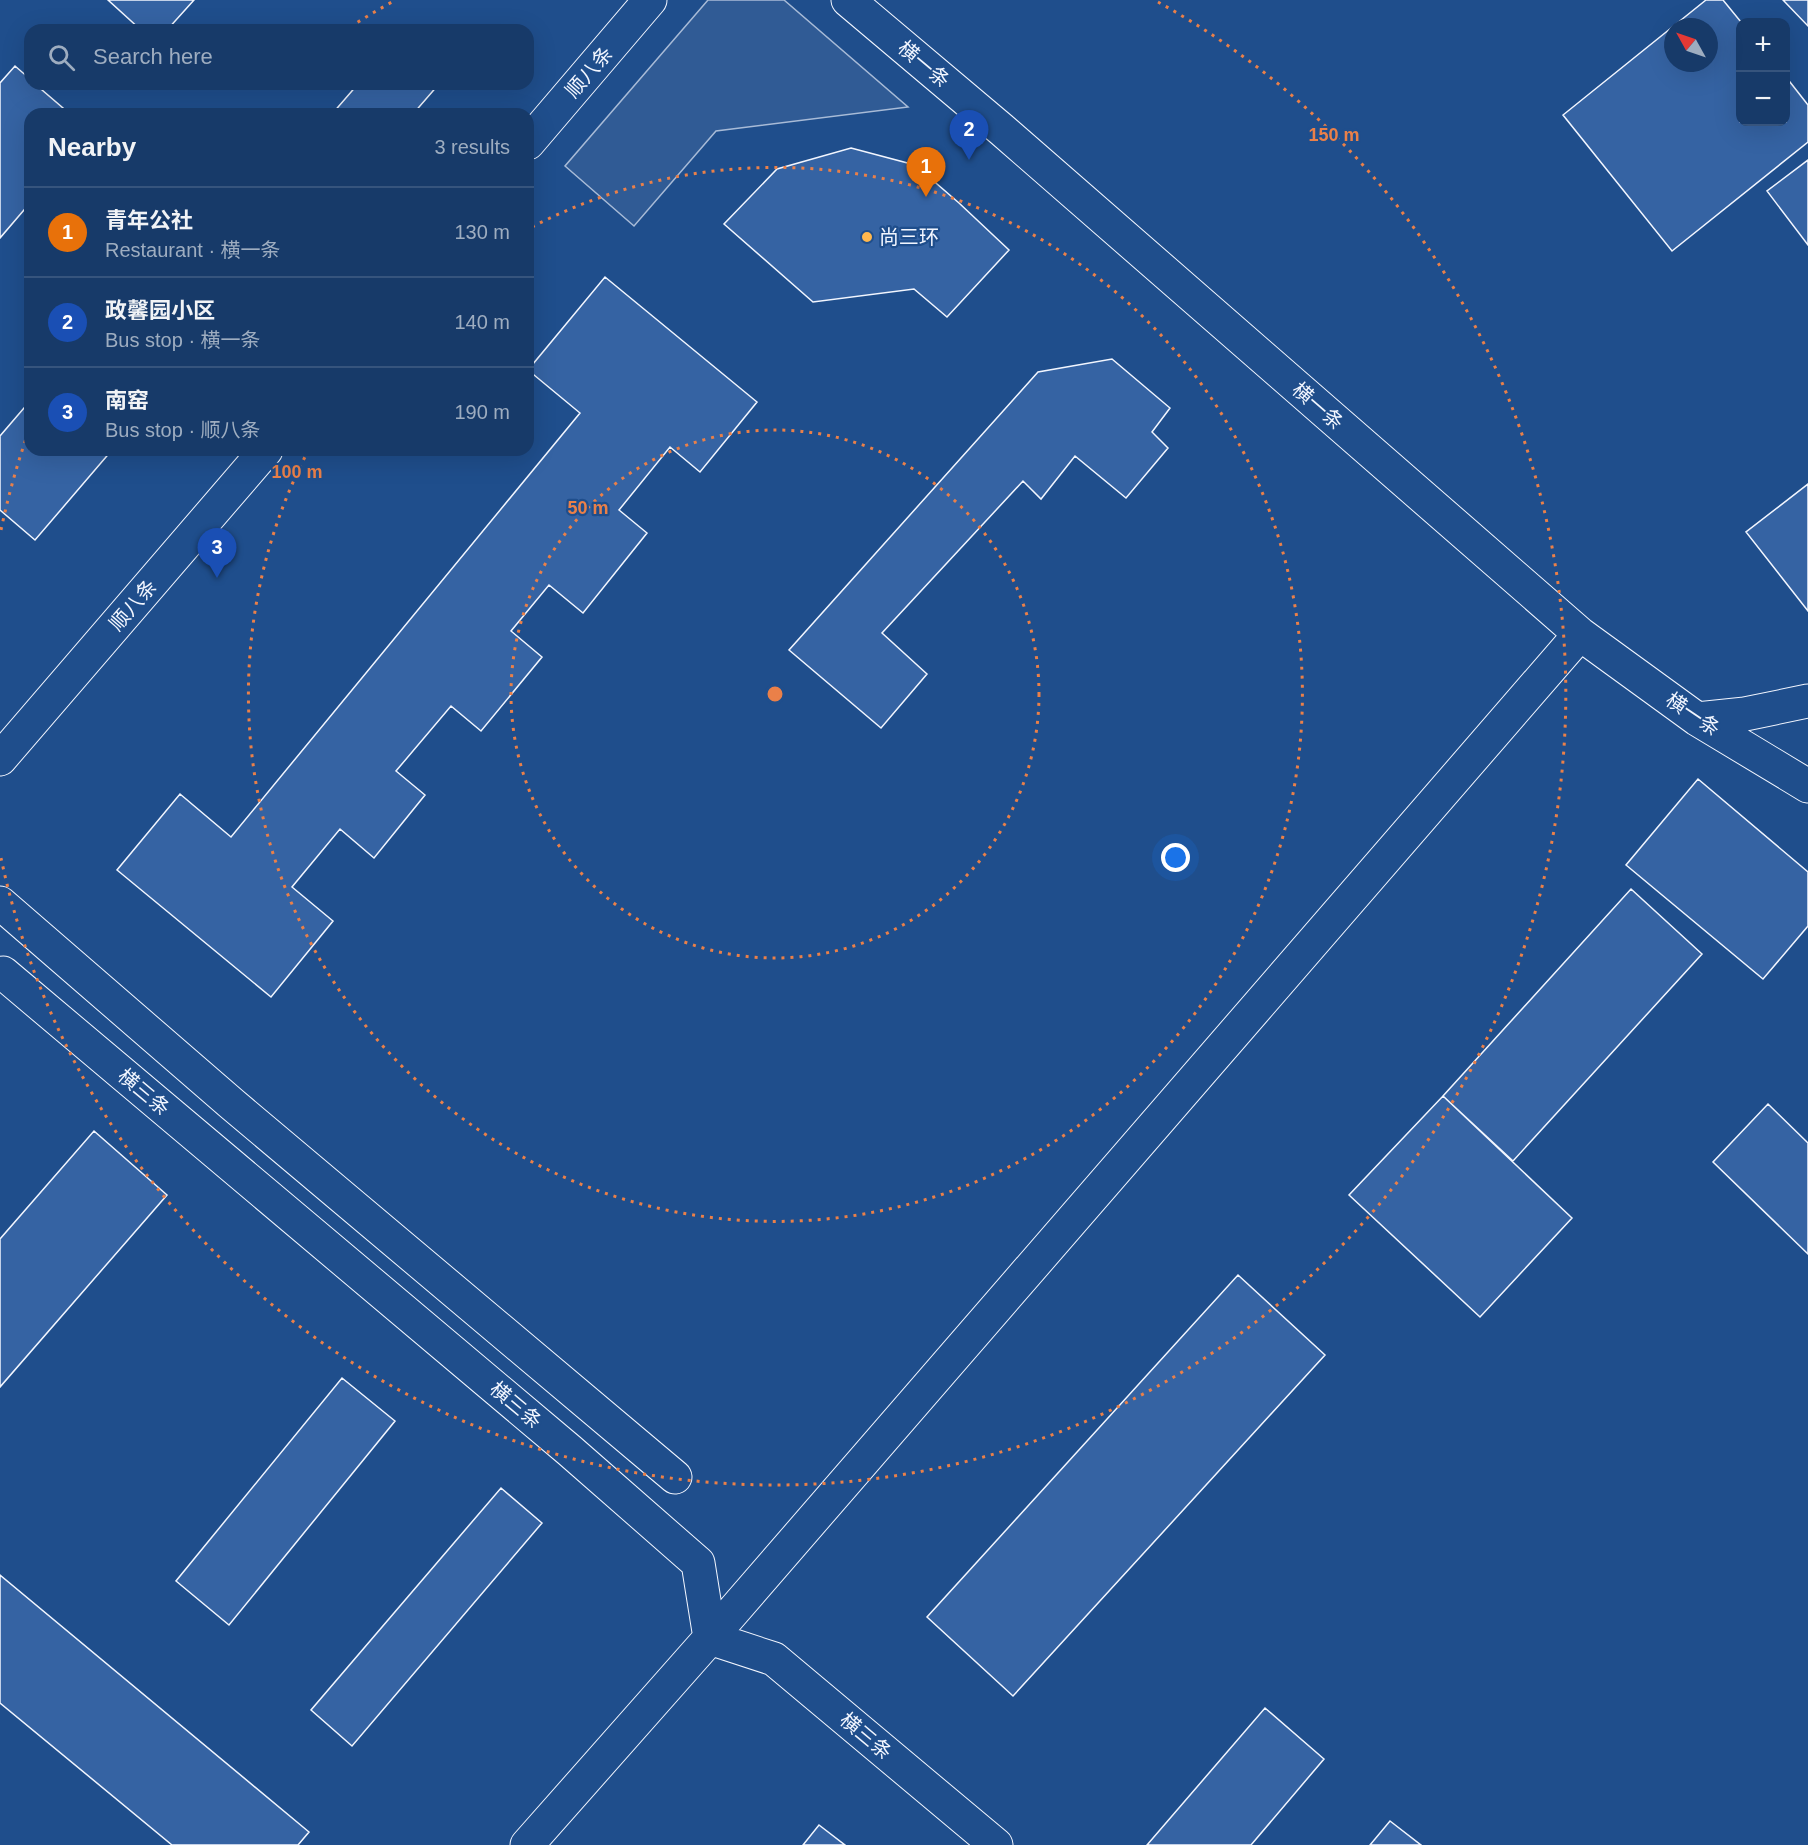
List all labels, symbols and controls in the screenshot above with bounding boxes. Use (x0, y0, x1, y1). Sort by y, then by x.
north arrow (1664, 18, 1718, 72)
map controls (1736, 18, 1790, 126)
button: + (1736, 18, 1790, 72)
search box (24, 24, 534, 90)
street label: 横一条 (894, 36, 954, 92)
icon: search (45, 41, 78, 74)
street label: 顺八条 (561, 42, 617, 102)
text: Search here (93, 44, 213, 69)
button: − (1736, 72, 1790, 126)
pin: 2 (950, 110, 988, 160)
text: 150 m (1308, 125, 1360, 145)
text: Nearby (48, 132, 136, 162)
text: 3 results (434, 136, 510, 158)
pin: 1 (906, 148, 946, 197)
text: 青年公社 (105, 208, 193, 233)
text: 1 (62, 221, 73, 243)
text: 130 m (454, 221, 510, 243)
place label: 尚三环 (879, 226, 939, 248)
marker: 尚三环 (860, 230, 874, 244)
text: Restaurant · 横一条 (105, 239, 281, 261)
text: 政馨园小区 (105, 298, 215, 323)
text: 2 (62, 311, 73, 333)
text: 140 m (454, 311, 510, 333)
text: Bus stop · 横一条 (105, 329, 261, 351)
street label: 横一条 (1288, 378, 1348, 434)
text: 南窑 (105, 388, 149, 413)
text: 3 (62, 401, 73, 423)
text: 190 m (454, 401, 510, 423)
text: Bus stop · 顺八条 (105, 419, 261, 441)
text: 100 m (271, 462, 323, 482)
text: 50 m (567, 498, 609, 518)
pin: 3 (198, 528, 236, 578)
street label: 顺八条 (105, 575, 161, 635)
centre of rings (765, 684, 785, 704)
street label: 横一条 (1662, 688, 1724, 740)
your location (1161, 843, 1190, 872)
street label: 横三条 (114, 1064, 174, 1120)
street label: 横三条 (486, 1377, 546, 1433)
street label: 横三条 (836, 1708, 896, 1764)

